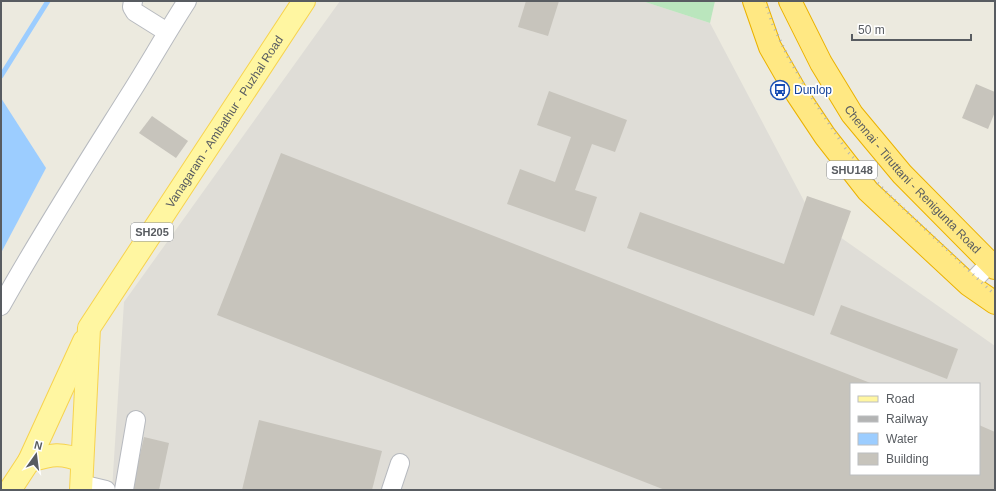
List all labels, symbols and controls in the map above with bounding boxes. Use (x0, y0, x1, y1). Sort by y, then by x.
scale bar (852, 16, 971, 42)
text: 50 m (858, 23, 885, 37)
street label: Vanagaram - Ambathur - Puzhal Road (163, 33, 286, 210)
bus stop icon: Dunlop (769, 79, 791, 101)
place label: Dunlop (794, 83, 832, 97)
street label: Chennai - Tiruttani - Renigunta Road (841, 103, 983, 256)
road number: SHU148 (827, 161, 877, 179)
road number: SH205 (131, 223, 173, 241)
legend (850, 383, 980, 475)
text: Road (886, 392, 915, 406)
text: Railway (886, 412, 928, 426)
text: Water (886, 432, 918, 446)
north arrow (16, 435, 56, 475)
text: N (33, 439, 44, 452)
text: Building (886, 452, 929, 466)

